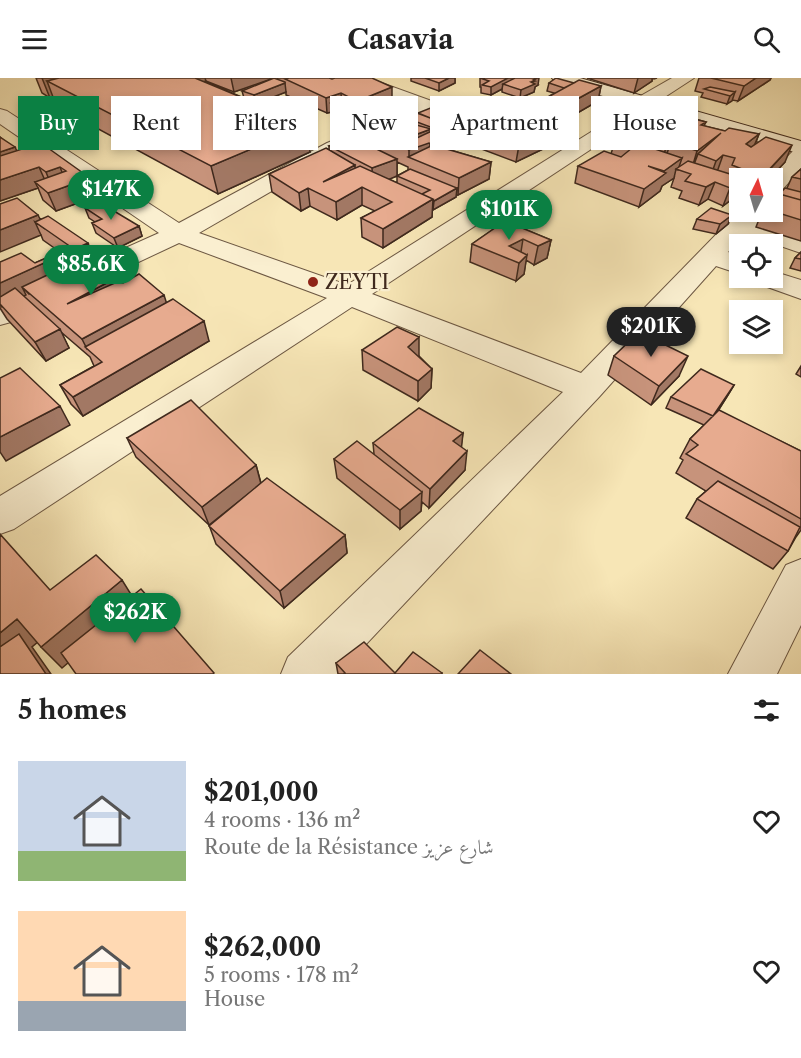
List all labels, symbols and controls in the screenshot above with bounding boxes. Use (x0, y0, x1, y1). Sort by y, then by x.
icon: menu (18, 23, 51, 56)
text: Casavia (347, 23, 454, 56)
icon: search (750, 23, 783, 56)
chip: Buy (18, 96, 99, 150)
chip: Rent (111, 96, 201, 150)
chip: Filters (213, 96, 318, 150)
chip: New (330, 96, 418, 150)
chip: Apartment (430, 96, 579, 150)
chip: House (591, 96, 698, 150)
north arrow (729, 168, 783, 222)
map controls (729, 168, 783, 354)
pin: $147K (69, 170, 153, 221)
text: $147K (82, 177, 140, 201)
pin: $101K (467, 190, 551, 241)
text: $101K (480, 197, 538, 221)
button: locate (729, 234, 783, 288)
pin: $85.6K (42, 245, 140, 296)
text: $85.6K (57, 252, 125, 276)
place label: ZEYTI (325, 270, 389, 294)
marker: ZEYTI (306, 275, 320, 289)
button: layers (729, 300, 783, 354)
pin: $201K (609, 307, 693, 358)
text: $201K (621, 314, 681, 338)
pin: $262K (93, 593, 177, 644)
text: $262K (104, 600, 166, 624)
text: 5 homes (18, 694, 127, 726)
icon: filters (750, 694, 783, 727)
text: $201,000 (204, 776, 319, 808)
icon: home (66, 785, 138, 857)
icon: heart (750, 805, 783, 838)
text: 4 rooms · 136 m² (204, 808, 360, 832)
text: Route de la Résistance شارع عزيز (204, 835, 494, 859)
text: $262,000 (204, 931, 321, 963)
icon: home (66, 935, 138, 1007)
icon: heart (750, 955, 783, 988)
text: 5 rooms · 178 m² (204, 963, 359, 987)
text: House (204, 987, 265, 1011)

